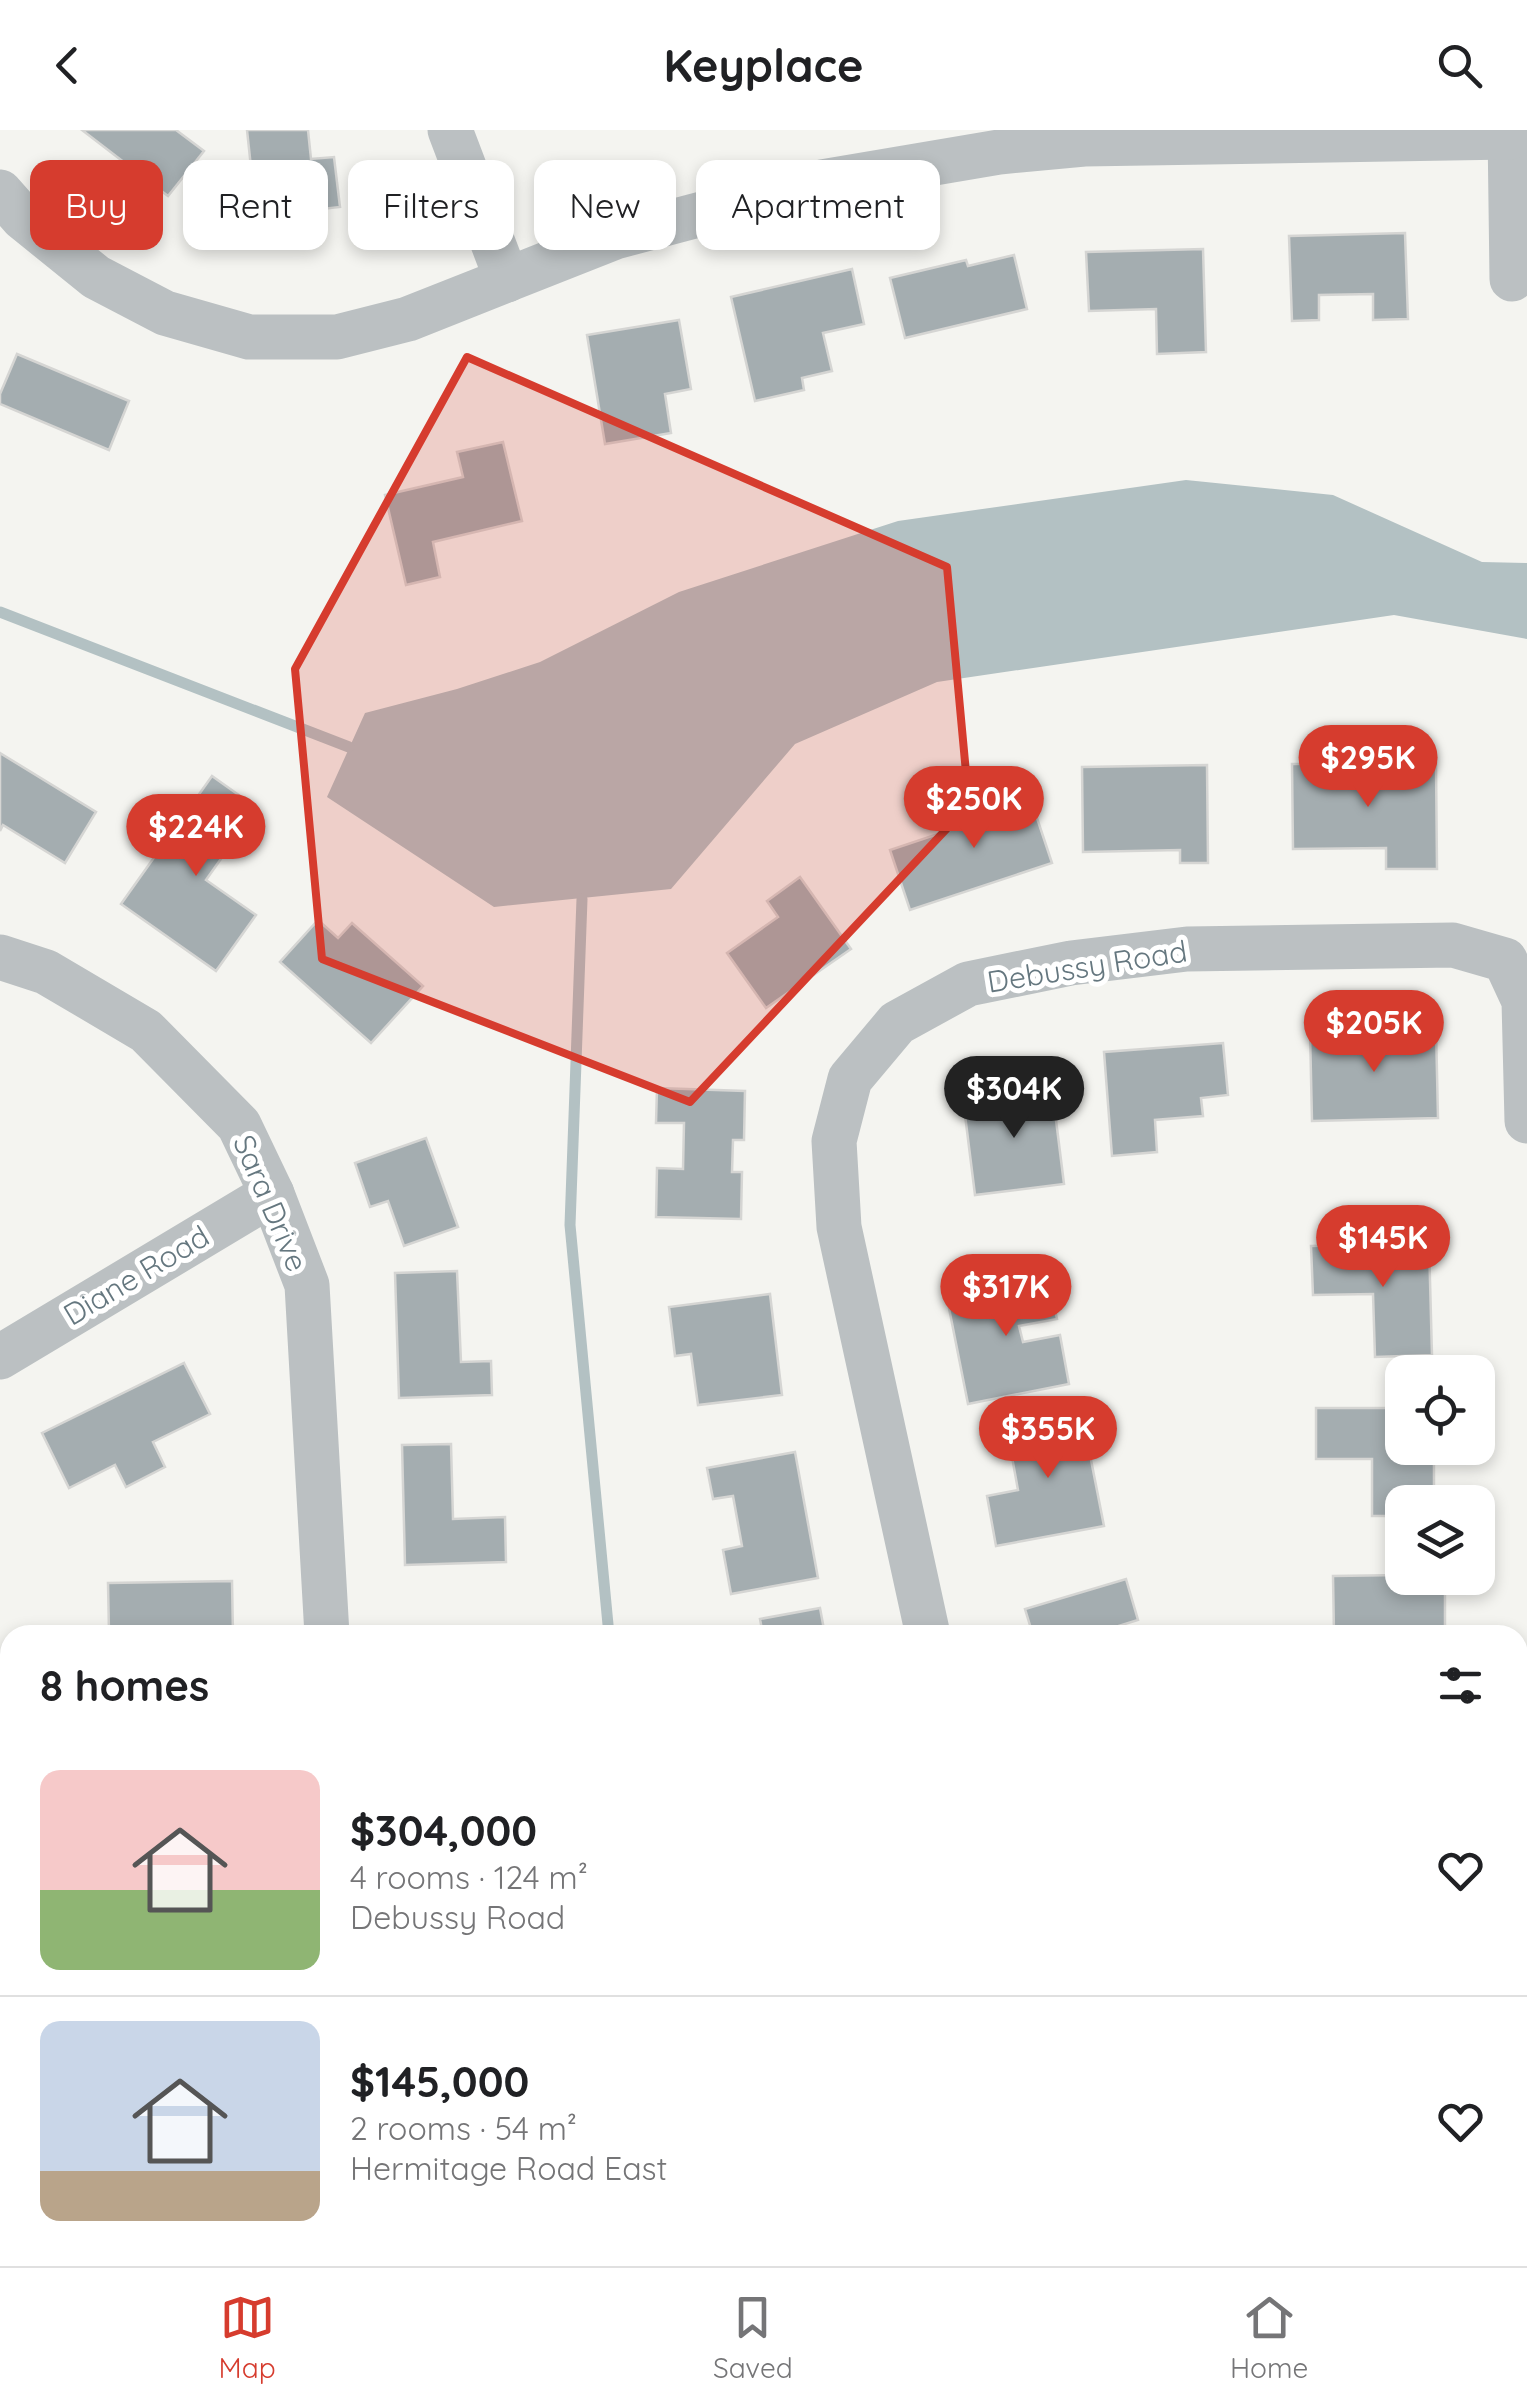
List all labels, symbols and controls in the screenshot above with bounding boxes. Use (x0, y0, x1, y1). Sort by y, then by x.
text: Keyplace (664, 37, 863, 93)
icon: back (40, 38, 95, 93)
icon: search (1432, 38, 1487, 93)
chip: Buy (30, 160, 163, 250)
chip: Rent (183, 160, 328, 250)
chip: Filters (348, 160, 514, 250)
chip: New (534, 160, 676, 250)
chip: Apartment (696, 160, 940, 250)
pin: $295K (1298, 725, 1438, 810)
text: $295K (1321, 737, 1415, 777)
pin: $250K (904, 766, 1044, 851)
text: $250K (926, 778, 1022, 818)
pin: $224K (126, 794, 266, 879)
text: $224K (148, 806, 244, 846)
street label: Debussy Road (984, 931, 1190, 1001)
pin: $205K (1304, 990, 1444, 1075)
text: $205K (1326, 1002, 1422, 1042)
pin: $304K (944, 1056, 1084, 1141)
text: $304K (966, 1068, 1062, 1108)
street label: Sara Drive (225, 1129, 317, 1277)
pin: $145K (1313, 1205, 1453, 1290)
street label: Diane Road (56, 1217, 216, 1333)
text: $145K (1338, 1217, 1428, 1257)
pin: $317K (936, 1254, 1076, 1339)
text: $317K (962, 1266, 1050, 1306)
map controls (1385, 1355, 1495, 1595)
button: locate (1385, 1355, 1495, 1465)
pin: $355K (978, 1396, 1118, 1481)
text: $355K (1001, 1408, 1095, 1448)
button: layers (1385, 1485, 1495, 1595)
icon: filters (1433, 1658, 1488, 1713)
text: 8 homes (40, 1659, 209, 1712)
text: $304,000 (350, 1804, 537, 1857)
icon: home (120, 1810, 240, 1930)
icon: heart (1433, 1843, 1488, 1898)
text: 4 rooms · 124 m² (350, 1857, 588, 1897)
text: Debussy Road (350, 1897, 565, 1937)
text: $145,000 (350, 2055, 529, 2108)
icon: home (120, 2061, 240, 2181)
icon: heart (1433, 2094, 1488, 2149)
text: 2 rooms · 54 m² (350, 2108, 577, 2148)
text: Hermitage Road East (350, 2148, 667, 2188)
tab: Map (219, 2290, 276, 2385)
tab: Saved (713, 2290, 793, 2385)
tab: Home (1230, 2290, 1308, 2385)

